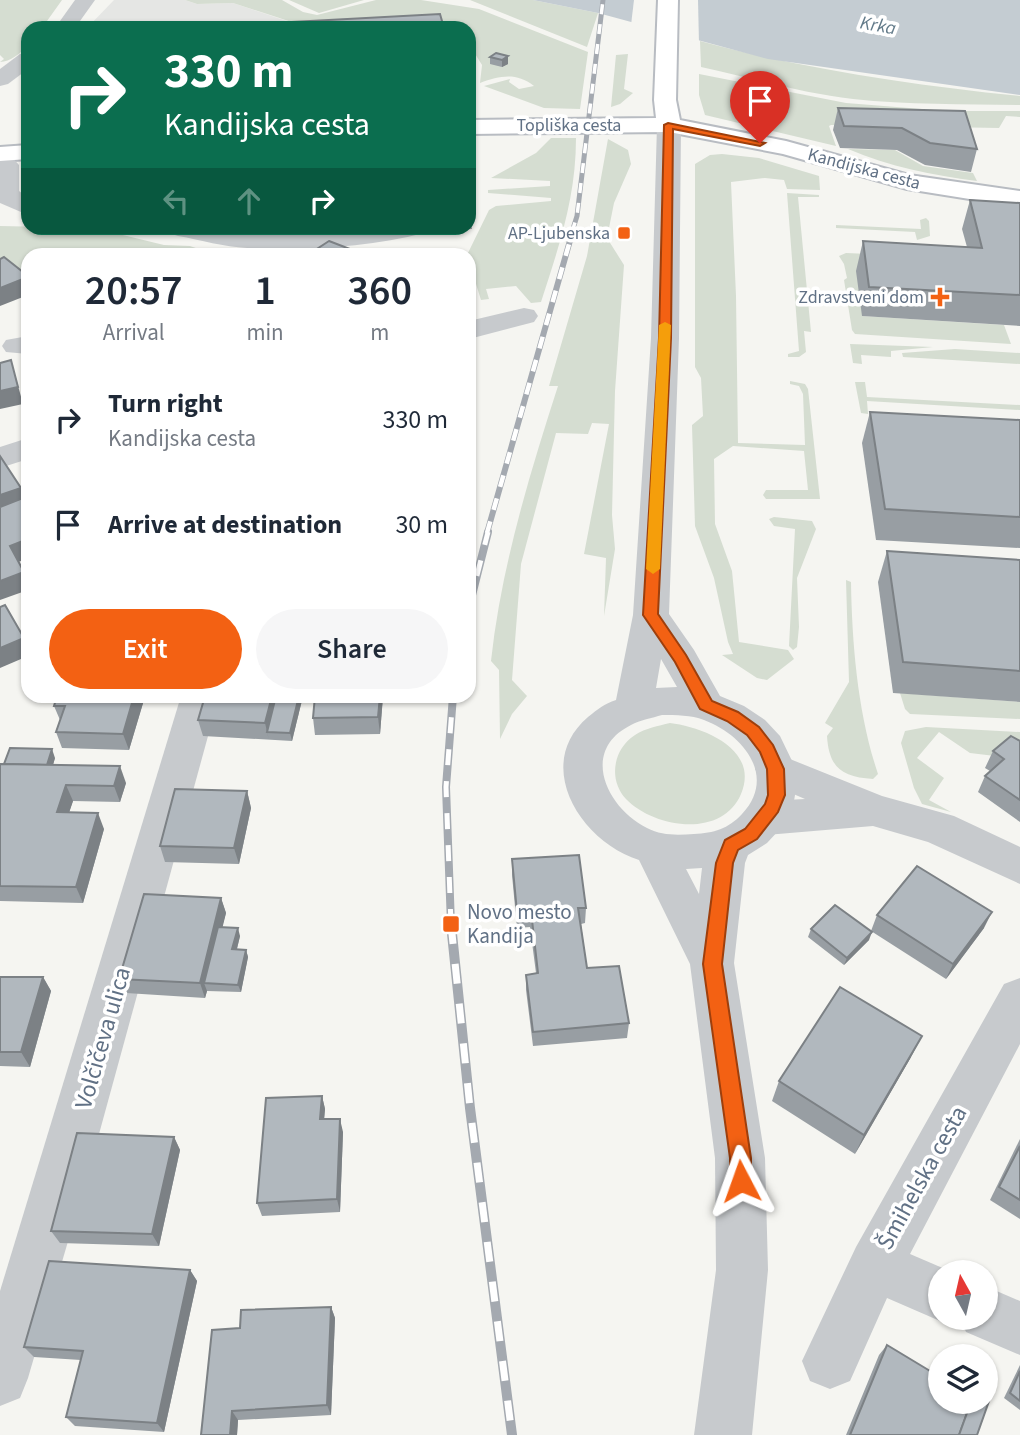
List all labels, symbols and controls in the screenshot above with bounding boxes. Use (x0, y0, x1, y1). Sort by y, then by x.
water label: Krka (858, 10, 898, 42)
text: 330 m (164, 37, 293, 107)
icon: right (49, 49, 140, 140)
pin (730, 71, 790, 143)
icon: arrive (741, 82, 779, 120)
text: Kandijska cesta (164, 102, 370, 148)
street label: Topliška cesta (517, 113, 621, 138)
street label: Kandijska cesta (805, 142, 923, 196)
icon: left (157, 182, 195, 220)
icon: ahead (230, 182, 268, 220)
icon: right (303, 182, 341, 220)
place label: AP-Ljubenska (508, 221, 610, 246)
marker: AP-Ljubenska (616, 225, 632, 241)
text: 20:57 (85, 261, 183, 321)
text: 1 (254, 261, 276, 321)
text: 360 (348, 261, 412, 321)
place label: Zdravstveni dom (798, 285, 924, 310)
marker: Zdravstveni dom (930, 287, 950, 307)
text: Arrival (103, 316, 165, 349)
text: min (246, 316, 284, 349)
text: m (370, 316, 389, 349)
text: Turn right (108, 385, 223, 422)
icon: right (49, 401, 87, 439)
text: 330 m (382, 401, 448, 438)
text: Kandijska cesta (108, 422, 256, 455)
icon: arrive (49, 506, 87, 544)
text: Arrive at destination (108, 506, 342, 543)
text: 30 m (395, 506, 448, 543)
button: Exit (49, 609, 242, 689)
button: Share (256, 609, 448, 689)
place label: Novo mesto Kandija (467, 897, 572, 951)
marker: Novo mesto Kandija (441, 914, 461, 934)
street label: Volčičeva ulica (66, 963, 140, 1113)
street label: Šmihelska cesta (868, 1100, 976, 1256)
position arrow (704, 1144, 778, 1218)
north arrow (928, 1260, 998, 1330)
map controls (928, 1260, 998, 1414)
button: layers (928, 1344, 998, 1414)

